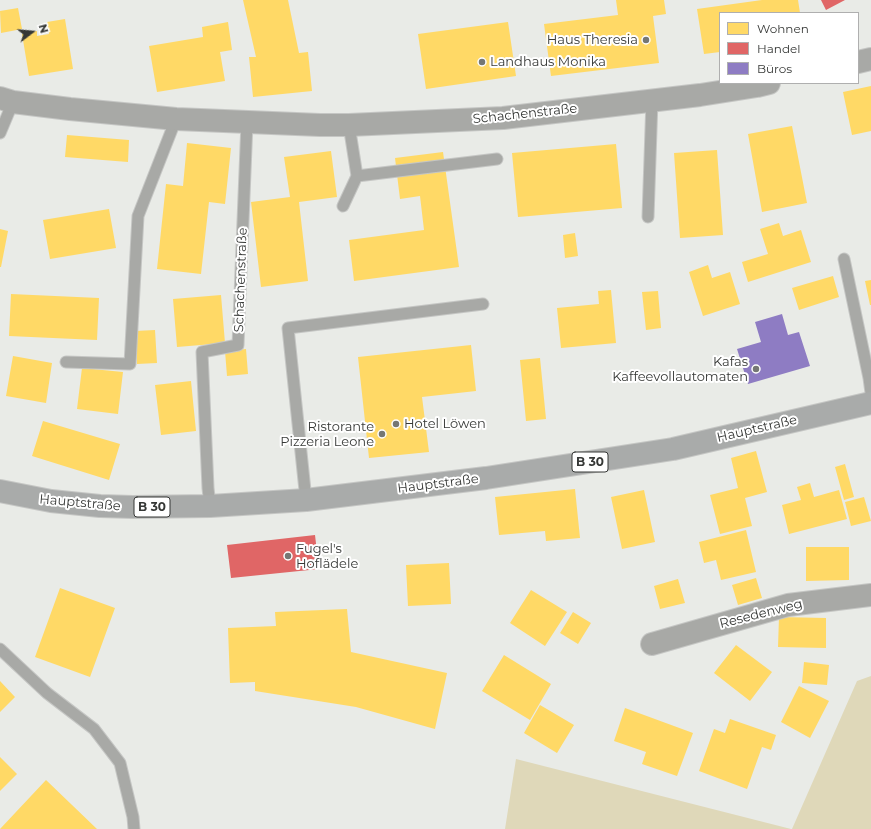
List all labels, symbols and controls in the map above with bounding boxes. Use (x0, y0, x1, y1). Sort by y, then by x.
north arrow (12, 12, 52, 52)
legend (719, 12, 859, 84)
text: Wohnen (757, 21, 809, 36)
text: N (36, 22, 51, 35)
place label: Haus Theresia (547, 32, 638, 48)
marker: Haus Theresia (641, 35, 651, 45)
text: Handel (757, 41, 801, 56)
place label: Landhaus Monika (490, 54, 606, 70)
marker: Landhaus Monika (477, 57, 487, 67)
text: Büros (757, 61, 792, 76)
street label: Schachenstraße (472, 101, 578, 127)
street label: Schachenstraße (231, 227, 251, 333)
place label: Kafas Kaffeevollautomaten (612, 354, 748, 385)
marker: Kafas Kaffeevollautomaten (751, 364, 761, 374)
street label: Hauptstraße (716, 412, 798, 446)
place label: Hotel Löwen (404, 416, 486, 432)
place label: Ristorante Pizzeria Leone (280, 419, 374, 450)
marker: Hotel Löwen (391, 419, 401, 429)
marker: Ristorante Pizzeria Leone (377, 429, 387, 439)
road number: B 30 (572, 452, 608, 472)
street label: Hauptstraße (397, 471, 479, 497)
street label: Hauptstraße (39, 492, 121, 514)
road number: B 30 (134, 497, 170, 517)
place label: Fugel's Hoflädele (296, 541, 358, 572)
marker: Fugel's Hoflädele (283, 551, 293, 561)
street label: Resedenweg (718, 596, 804, 632)

